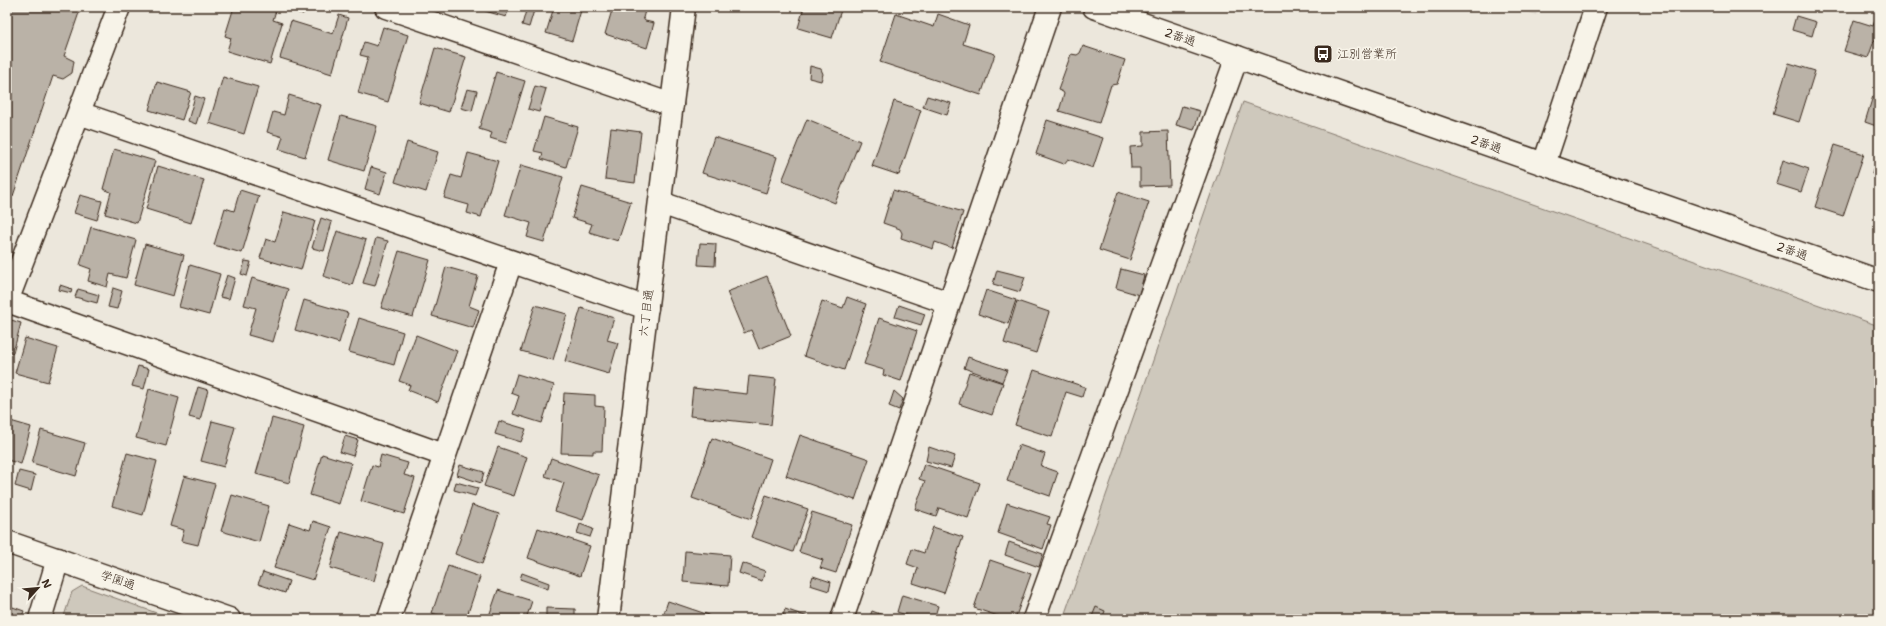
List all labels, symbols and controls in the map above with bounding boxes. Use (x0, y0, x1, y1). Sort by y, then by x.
street label: 2番通 (1162, 24, 1198, 50)
bus stop icon: 江別営業所 (1312, 43, 1334, 65)
place label: 江別営業所 (1337, 46, 1397, 62)
street label: 2番通 (1468, 131, 1504, 157)
street label: 2番通 (1774, 238, 1810, 264)
street label: 六丁目通 (635, 288, 657, 338)
street label: 学園通 (98, 567, 138, 593)
north arrow (18, 568, 58, 608)
text: N (38, 576, 55, 591)

